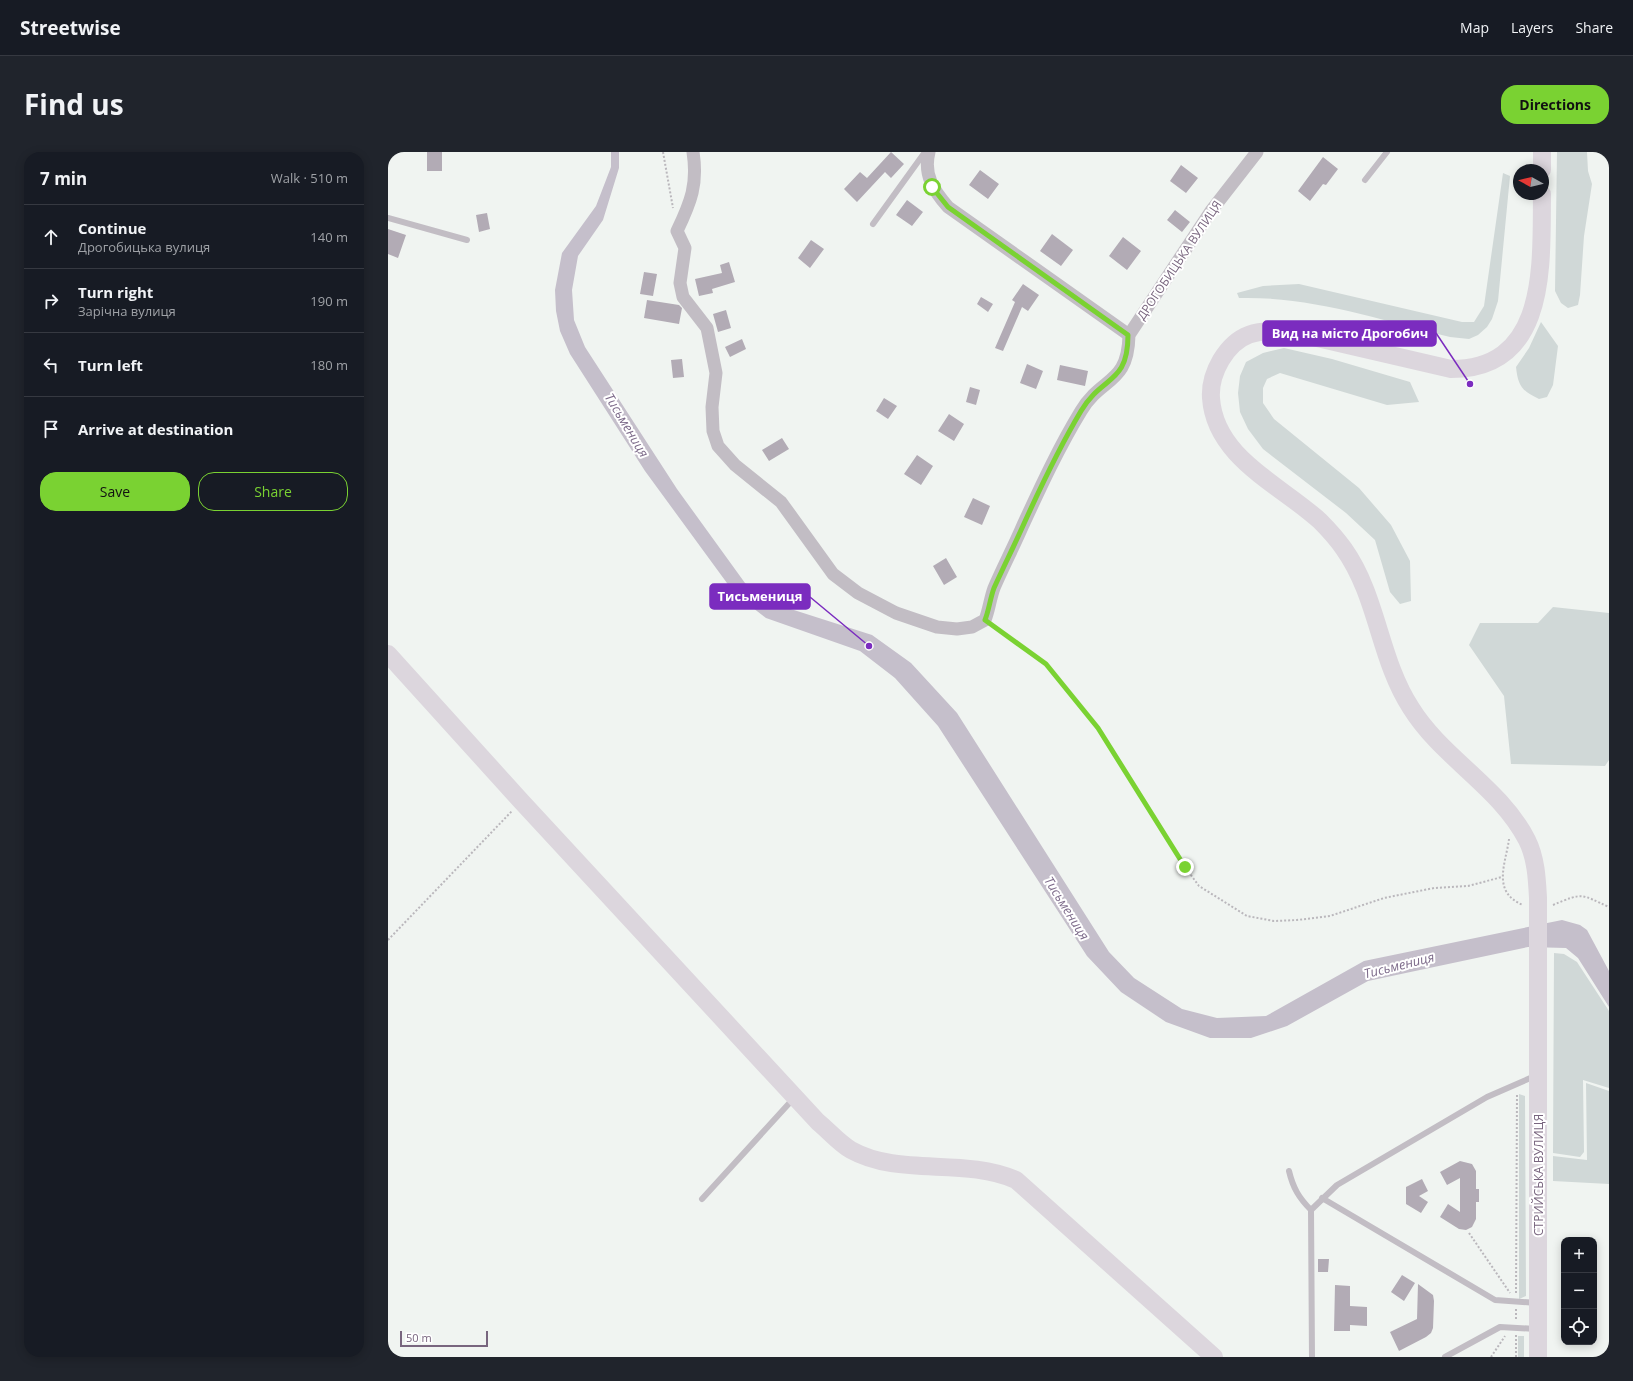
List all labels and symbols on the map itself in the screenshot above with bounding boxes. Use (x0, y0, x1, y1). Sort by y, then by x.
north arrow (1513, 164, 1549, 200)
route start (923, 178, 941, 196)
street label: ДРОГОБИЦЬКА ВУЛИЦЯ (1133, 197, 1225, 323)
callout: Вид на місто Дрогобич (1263, 321, 1436, 346)
text: Вид на місто Дрогобич (1272, 324, 1428, 342)
water label: Тисьмениця (601, 390, 653, 461)
callout: Тисьмениця (710, 584, 810, 609)
text: Тисьмениця (718, 587, 802, 605)
route end (1176, 858, 1194, 876)
water label: Тисьмениця (1040, 873, 1094, 943)
water label: Тисьмениця (1362, 948, 1436, 982)
street label: СТРИЙСЬКА ВУЛИЦЯ (1530, 1114, 1547, 1236)
scale bar (400, 1329, 488, 1348)

